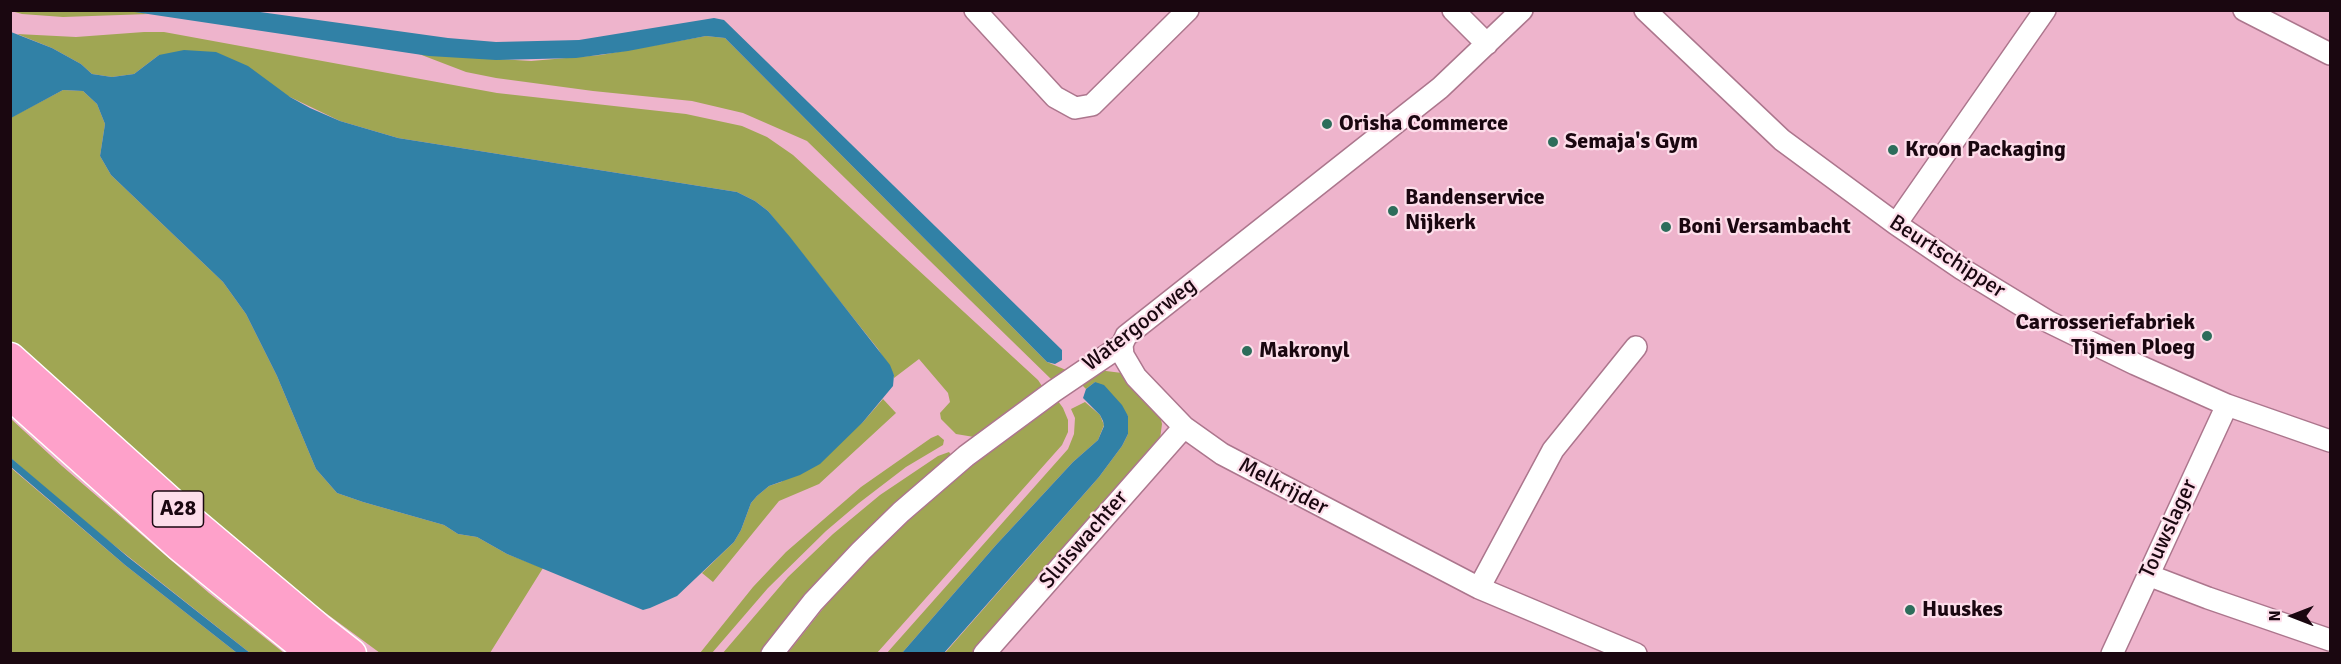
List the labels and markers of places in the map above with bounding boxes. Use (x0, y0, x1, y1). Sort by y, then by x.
place label: Orisha Commerce (1339, 111, 1508, 137)
marker: Orisha Commerce (1320, 117, 1334, 131)
place label: Semaja's Gym (1565, 129, 1698, 155)
marker: Semaja's Gym (1546, 135, 1560, 149)
place label: Kroon Packaging (1905, 137, 2066, 163)
marker: Kroon Packaging (1886, 143, 1900, 157)
place label: Bandenservice Nijkerk (1405, 185, 1545, 236)
marker: Bandenservice Nijkerk (1386, 204, 1400, 218)
place label: Boni Versambacht (1678, 214, 1851, 240)
marker: Boni Versambacht (1659, 220, 1673, 234)
place label: Carrosseriefabriek Tijmen Ploeg (2015, 310, 2195, 362)
marker: Carrosseriefabriek Tijmen Ploeg (2200, 329, 2214, 343)
place label: Makronyl (1259, 338, 1350, 364)
marker: Makronyl (1240, 344, 1254, 358)
place label: Huuskes (1922, 597, 2003, 623)
marker: Huuskes (1903, 603, 1917, 617)

